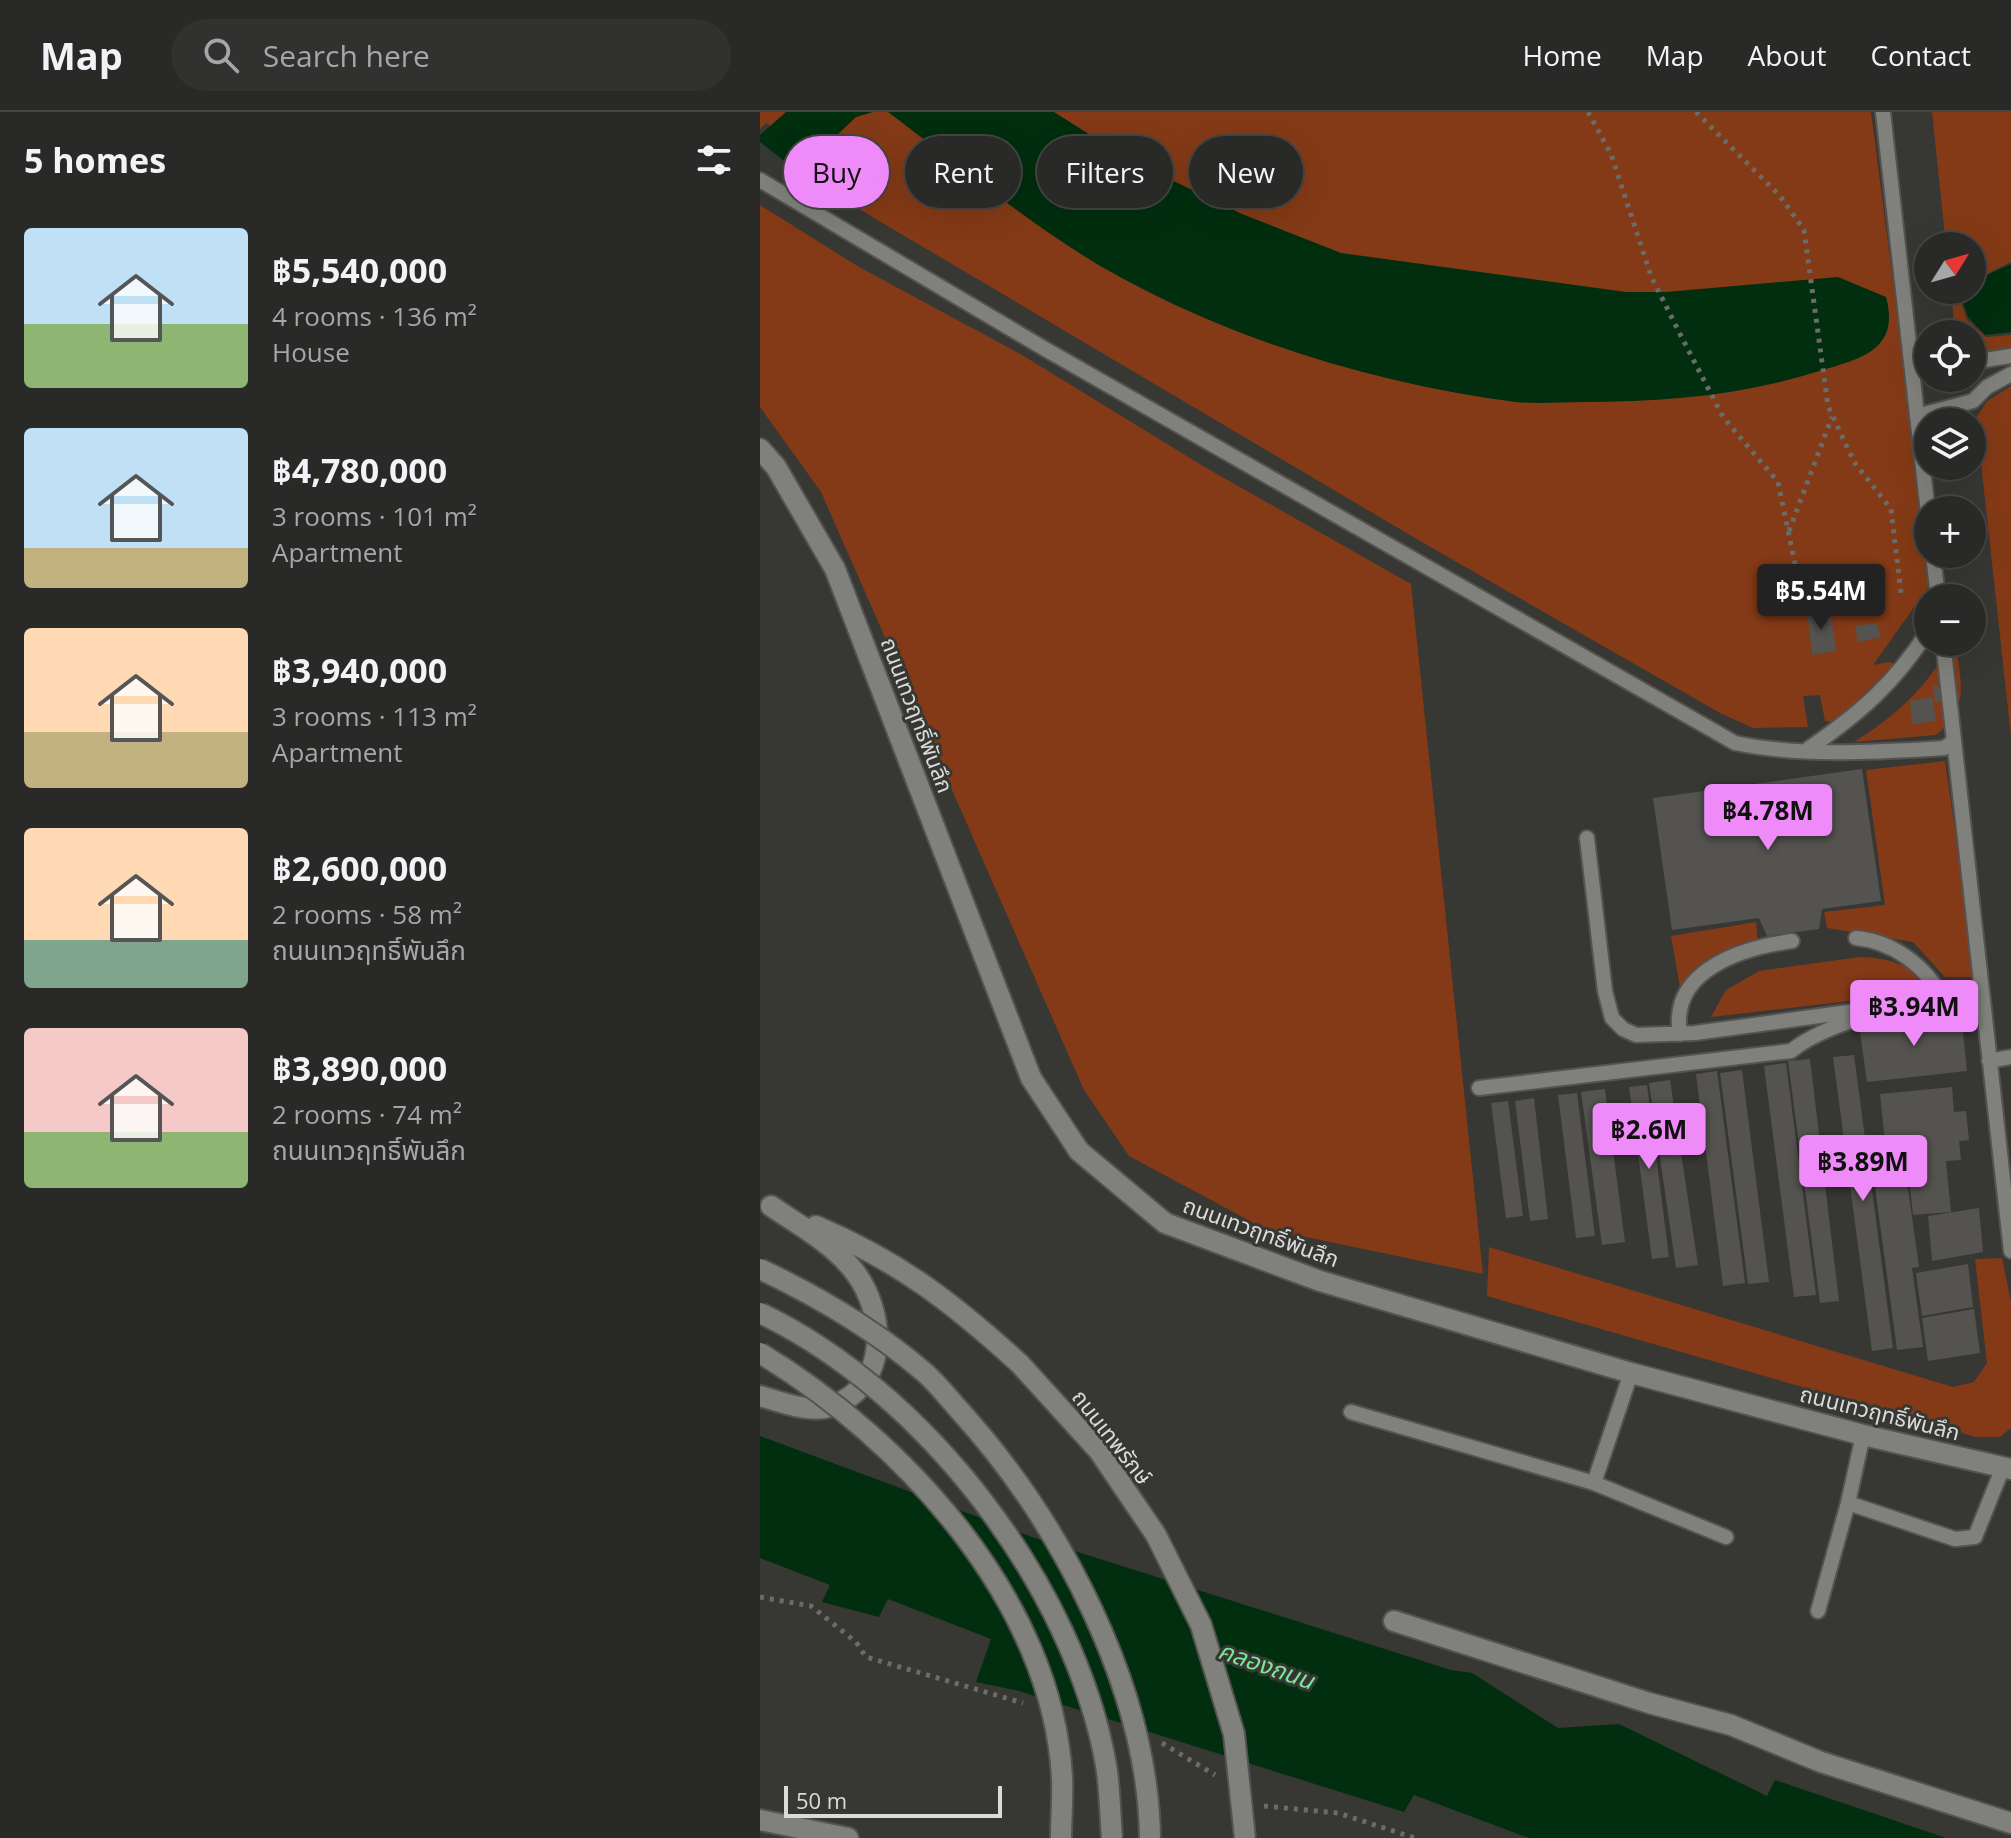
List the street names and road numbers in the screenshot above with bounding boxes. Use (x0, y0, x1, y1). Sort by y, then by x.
street label: ถนนเทวฤทธิ์พันลึก (875, 633, 961, 797)
street label: ถนนเทวฤทธิ์พันลึก (1179, 1189, 1344, 1273)
street label: ถนนเทวฤทธิ์พันลึก (1797, 1378, 1963, 1446)
street label: ถนนเทพรักษ์ (1066, 1382, 1160, 1490)

